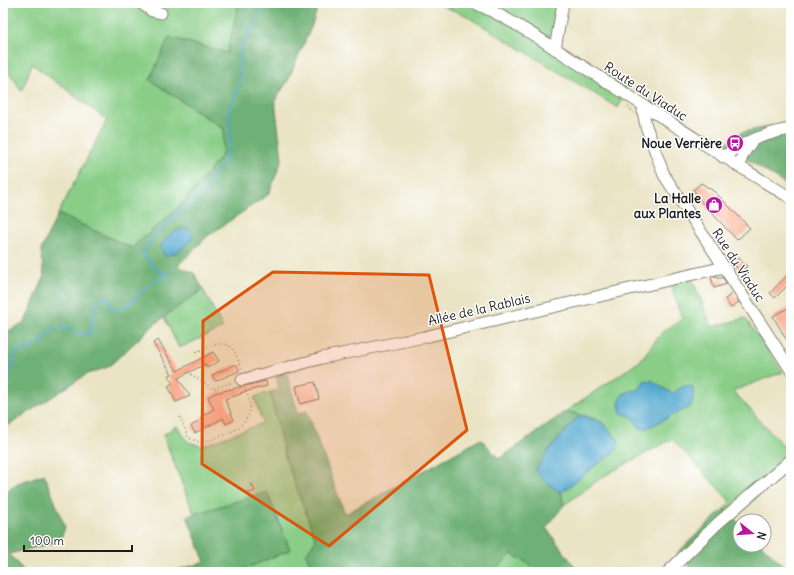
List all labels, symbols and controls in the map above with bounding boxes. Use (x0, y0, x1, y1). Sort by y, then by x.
street label: Route du Viaduc (601, 58, 691, 125)
bus stop icon: Noue Verrière (725, 133, 745, 153)
place label: Noue Verrière (641, 135, 722, 152)
place label: La Halle aux Plantes (634, 190, 701, 222)
shop icon: La Halle aux Plantes (704, 195, 724, 215)
street label: Rue du Viaduc (708, 225, 769, 306)
street label: Allée de la Rablais (426, 289, 532, 330)
north arrow (732, 513, 772, 553)
scale bar (24, 527, 132, 553)
text: N (754, 530, 769, 542)
text: 100 m (30, 533, 64, 548)

